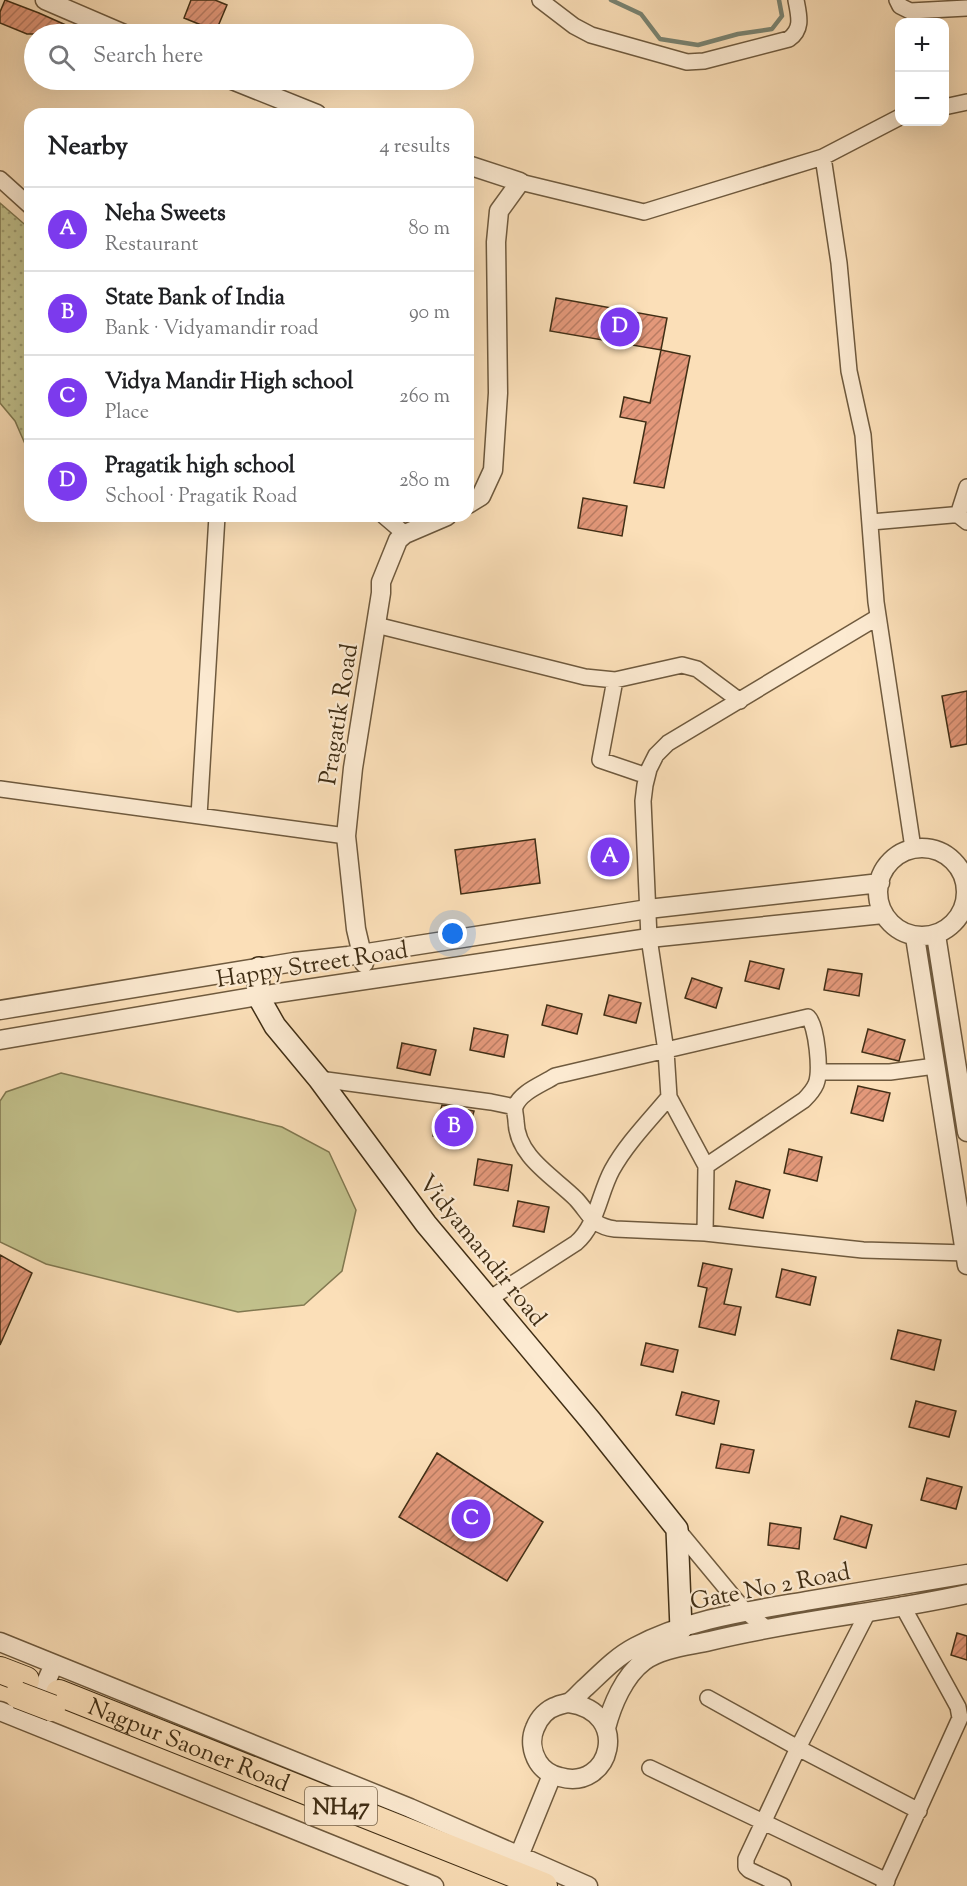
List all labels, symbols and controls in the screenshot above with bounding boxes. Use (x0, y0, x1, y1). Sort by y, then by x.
map controls (895, 18, 949, 126)
button: + (895, 18, 949, 72)
search box (24, 24, 474, 90)
icon: search (45, 41, 78, 74)
text: Search here (93, 41, 203, 73)
button: − (895, 72, 949, 126)
text: Nearby (48, 129, 128, 166)
text: 4 results (379, 133, 450, 162)
text: Neha Sweets (105, 199, 226, 231)
text: A (59, 215, 76, 244)
text: 80 m (409, 215, 450, 244)
text: Restaurant (105, 231, 198, 260)
text: State Bank of India (105, 283, 285, 315)
text: B (61, 299, 74, 328)
text: 90 m (409, 299, 450, 328)
pin: D (600, 304, 640, 350)
text: Bank · Vidyamandir road (105, 315, 319, 344)
text: Vidya Mandir High school (105, 367, 353, 399)
text: C (59, 383, 76, 412)
text: 260 m (399, 383, 450, 412)
text: Place (105, 399, 149, 428)
text: Pragatik high school (105, 451, 295, 483)
text: D (60, 467, 75, 496)
text: 280 m (399, 467, 450, 496)
text: School · Pragatik Road (105, 483, 297, 512)
street label: Pragatik Road (312, 641, 368, 787)
pin: A (590, 834, 630, 880)
your location (438, 919, 467, 948)
street label: Happy Street Road (214, 934, 411, 998)
pin: B (434, 1104, 474, 1150)
street label: Vidyamandir road (410, 1168, 554, 1335)
pin: C (452, 1496, 490, 1541)
street label: Gate No 2 Road (687, 1556, 854, 1620)
street label: Nagpur Saoner Road (83, 1691, 295, 1802)
road number: NH47 (305, 1787, 377, 1825)

